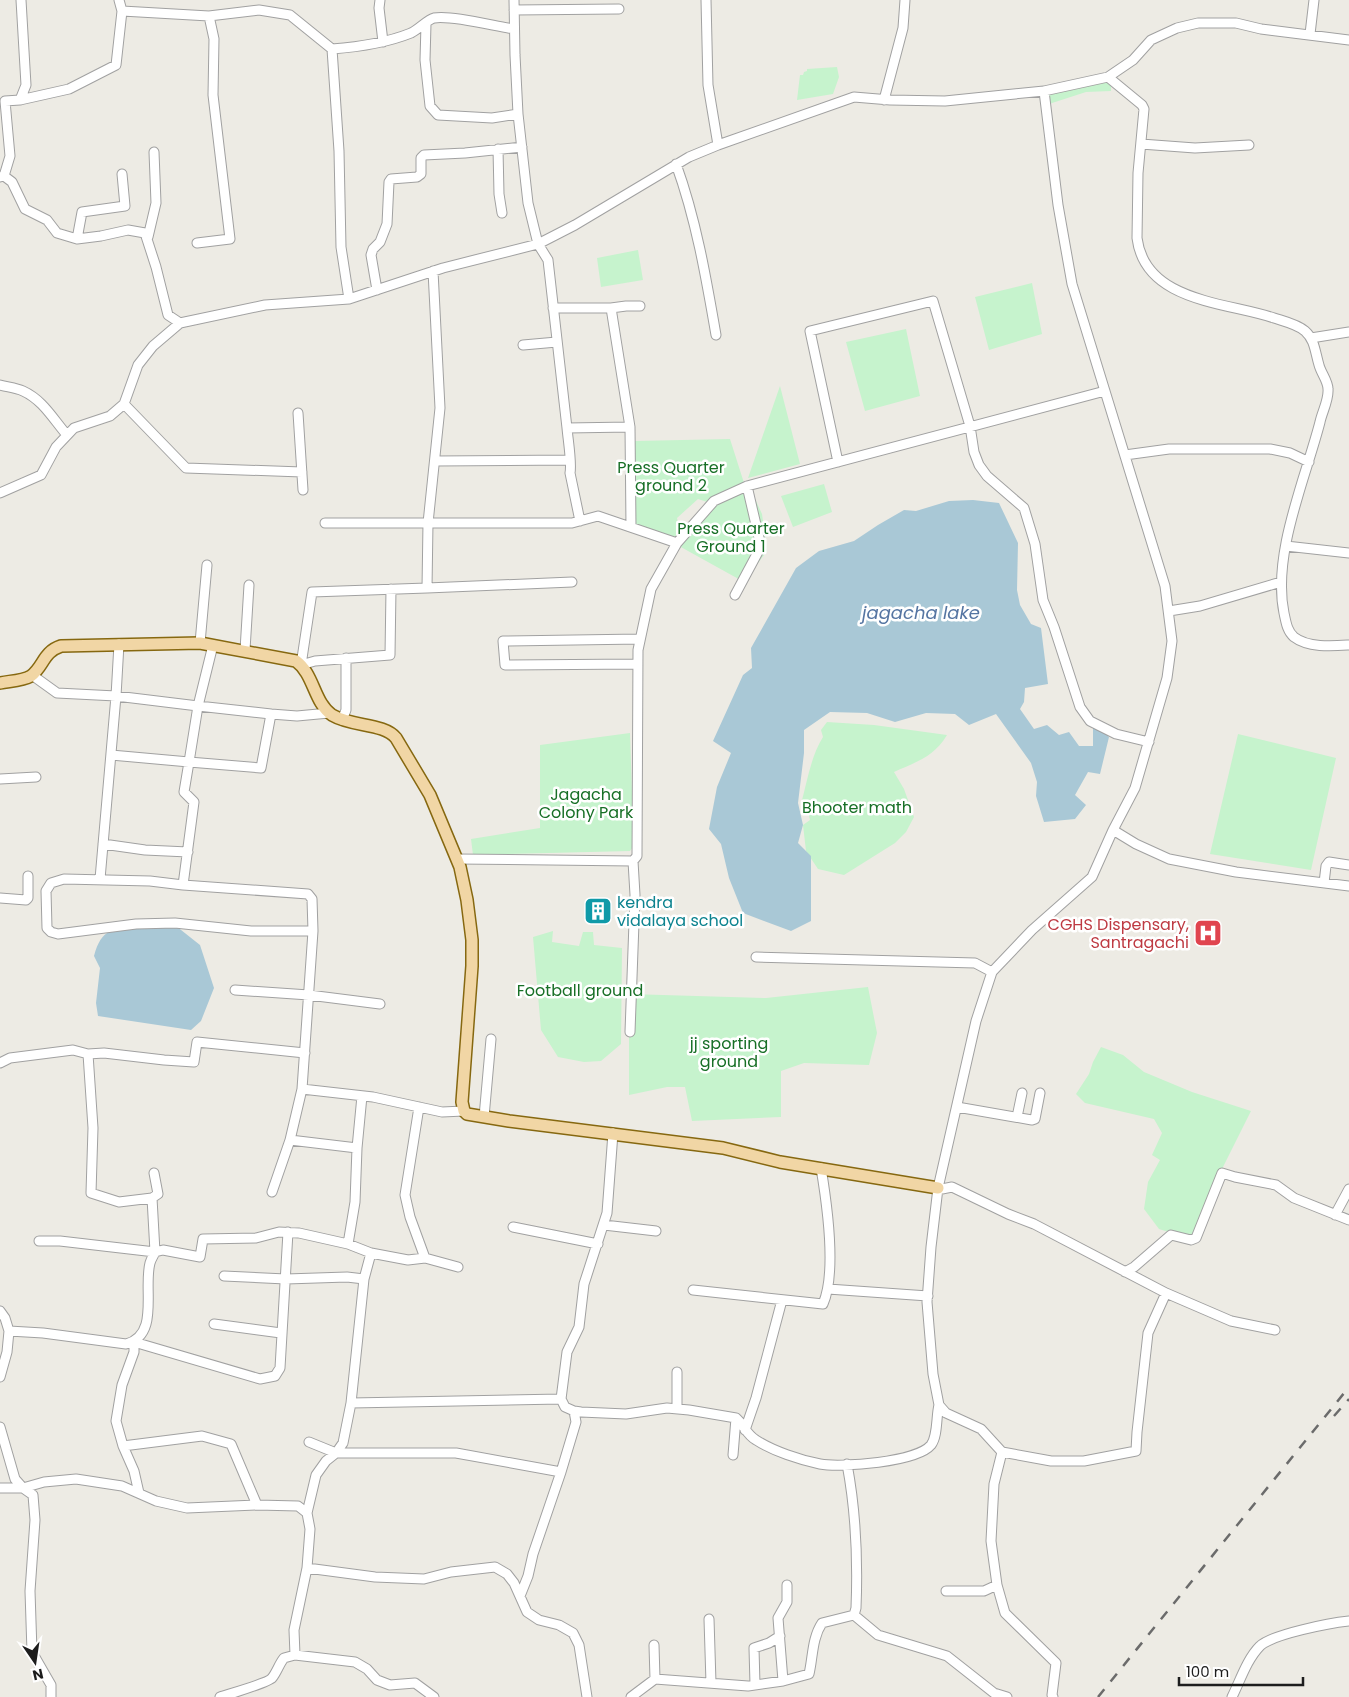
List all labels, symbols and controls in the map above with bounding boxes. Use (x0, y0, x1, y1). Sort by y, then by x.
park label: Press Quarter ground 2 (617, 456, 725, 497)
park label: Press Quarter Ground 1 (677, 517, 785, 558)
water label: jagacha lake (859, 600, 980, 625)
park label: Jagacha Colony Park (539, 783, 634, 824)
park label: Bhooter math (802, 796, 912, 819)
place label: kendra vidalaya school (617, 891, 743, 932)
building icon: kendra vidalaya school (583, 896, 613, 926)
place label: CGHS Dispensary, Santragachi (1048, 913, 1189, 954)
hospital icon: CGHS Dispensary, Santragachi (1193, 918, 1223, 948)
park label: Football ground (517, 979, 643, 1002)
park label: jj sporting ground (689, 1032, 768, 1073)
north arrow (10, 1637, 60, 1687)
scale bar (1179, 1654, 1303, 1686)
text: 100 m (1186, 1661, 1229, 1682)
text: N (31, 1664, 45, 1686)

